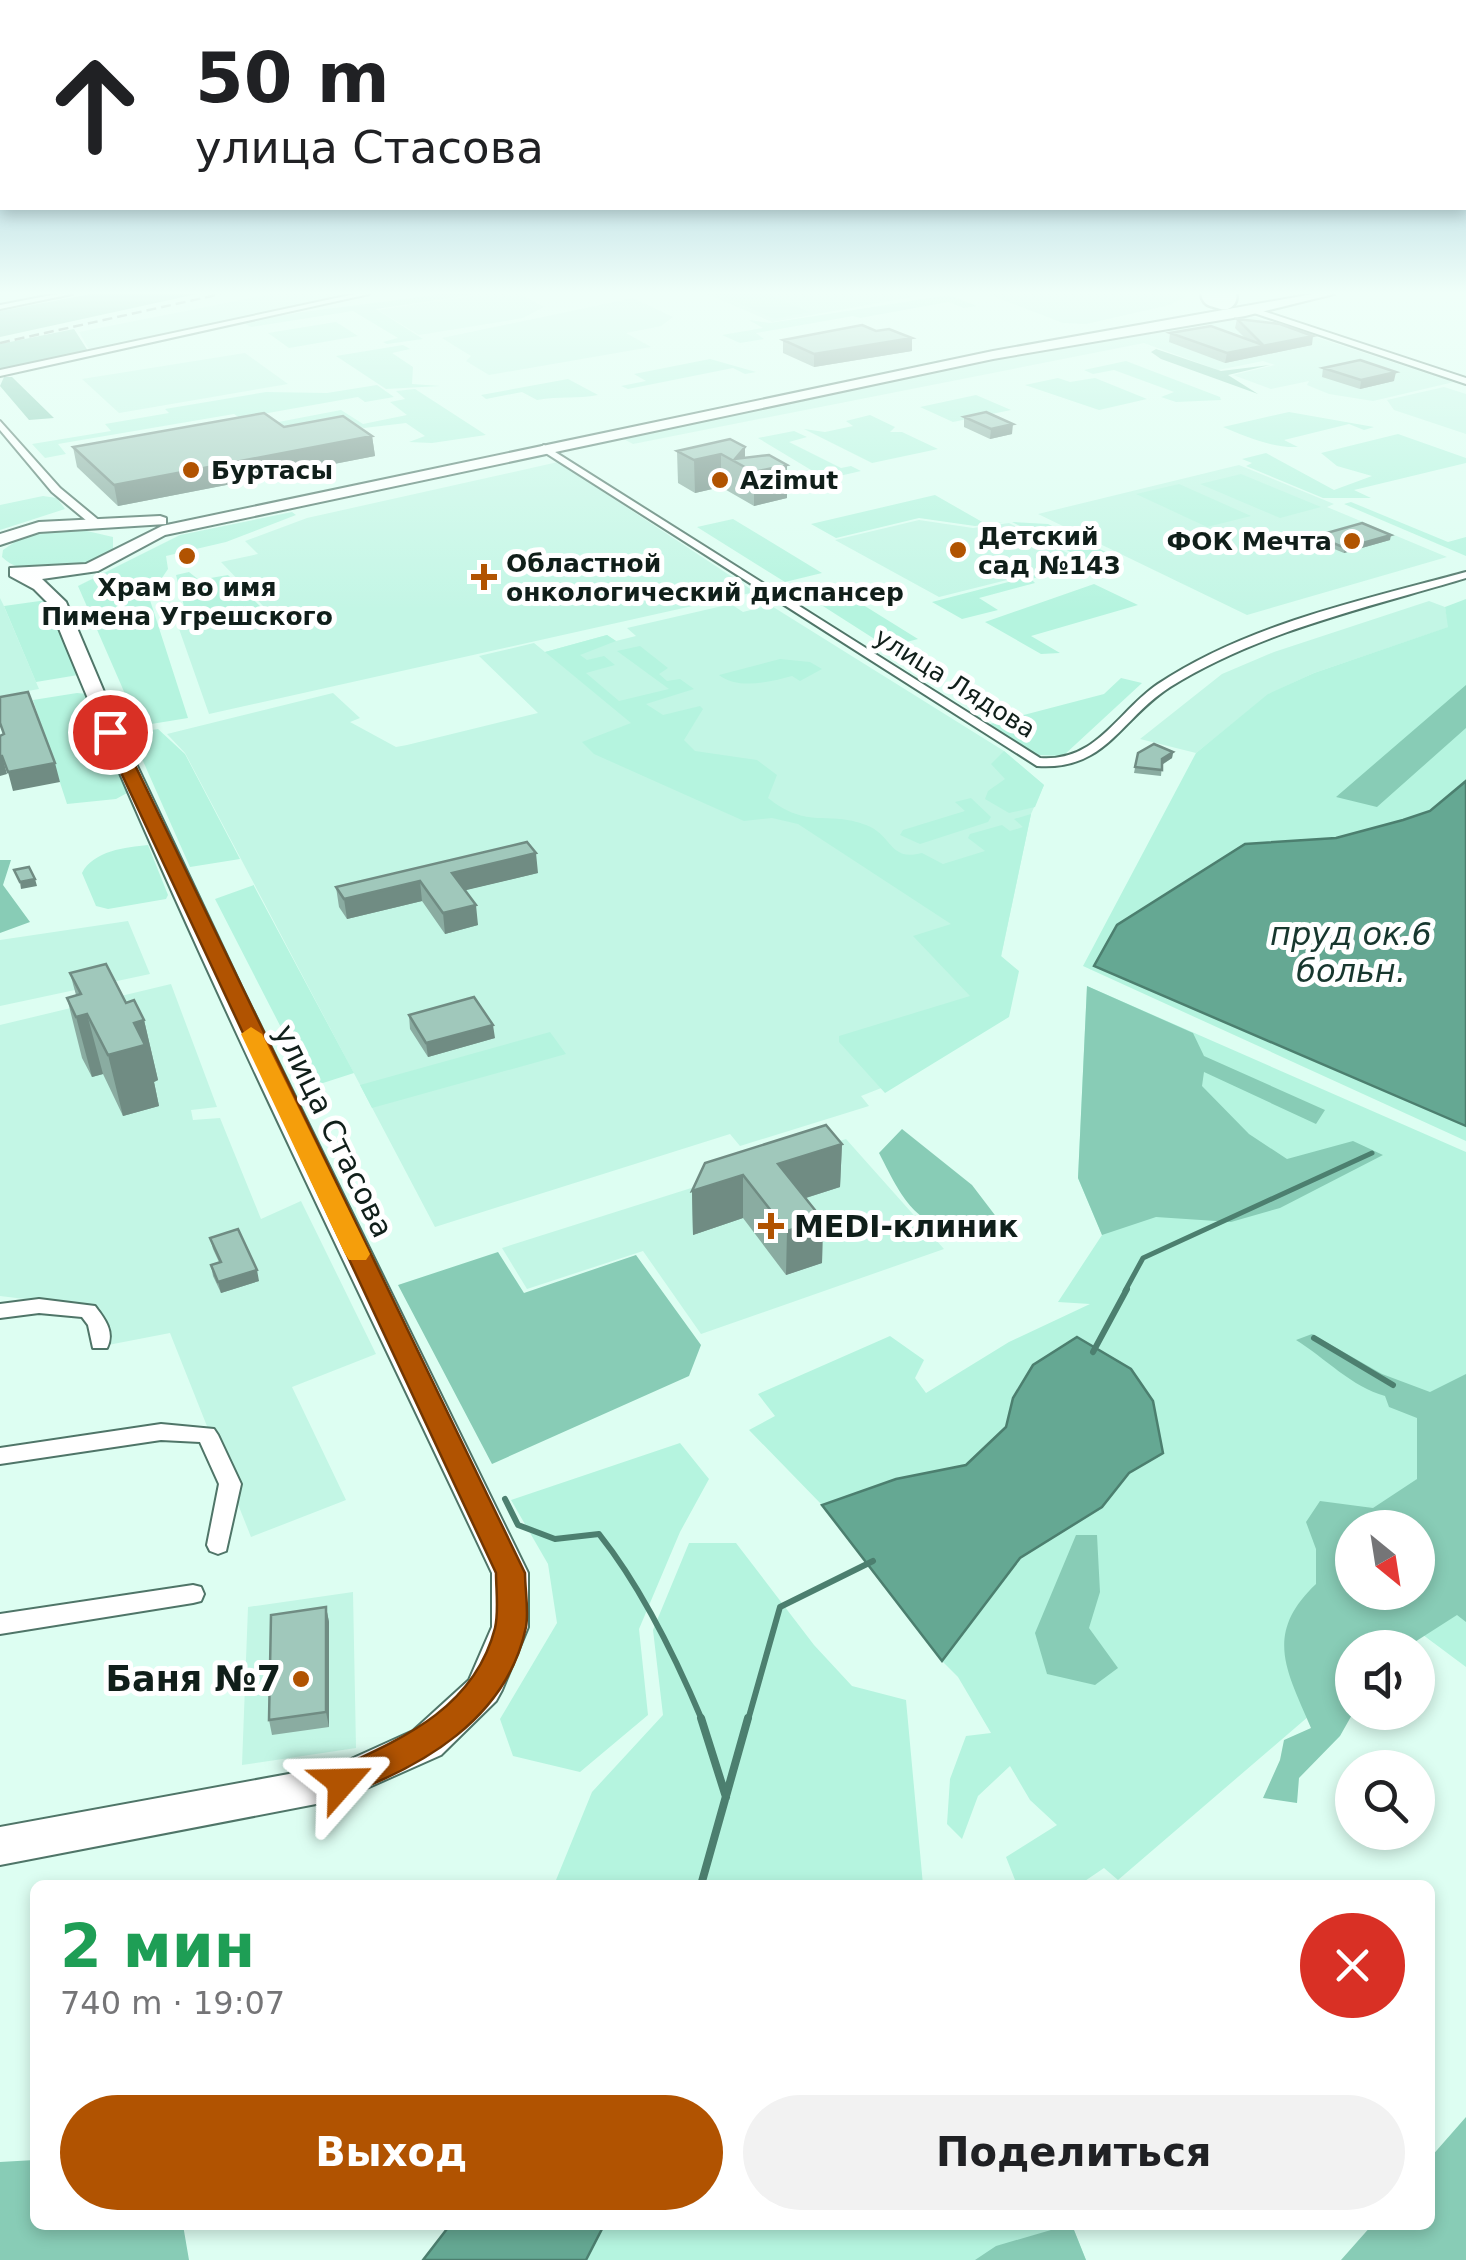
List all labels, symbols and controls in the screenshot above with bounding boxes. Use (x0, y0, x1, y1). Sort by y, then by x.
text: 50 m (195, 37, 390, 119)
icon: ahead (30, 40, 160, 170)
text: улица Стасова (195, 121, 544, 174)
place label: Буртасы (211, 456, 333, 485)
marker: Буртасы (180, 459, 202, 481)
place label: Azimut (740, 466, 838, 495)
marker: Azimut (709, 469, 731, 491)
place label: Детский сад №143 (978, 522, 1121, 580)
place label: ФОК Мечта (1166, 527, 1332, 556)
marker: ФОК Мечта (1341, 530, 1363, 552)
marker: Детский сад №143 (947, 539, 969, 561)
marker: Храм во имя Пимена Угрешского (176, 545, 198, 567)
place label: Областной онкологический диспансер (506, 549, 904, 607)
marker: Областной онкологический диспансер (471, 564, 497, 590)
place label: Храм во имя Пимена Угрешского (41, 573, 333, 631)
street label: улица Лядова (869, 622, 1041, 744)
pin (68, 690, 153, 775)
icon: arrive (83, 705, 138, 760)
water label: пруд ок.6 больн. (1270, 915, 1432, 990)
street label: улица Стасова (267, 1019, 401, 1243)
place label: MEDI-клиник (794, 1209, 1018, 1244)
marker: MEDI-клиник (758, 1213, 784, 1239)
north arrow (1335, 1510, 1435, 1610)
map controls (1335, 1510, 1435, 1850)
button: sound (1335, 1630, 1435, 1730)
place label: Баня №7 (105, 1659, 281, 1699)
marker: Баня №7 (290, 1668, 312, 1690)
position arrow (290, 1730, 394, 1834)
button: search (1335, 1750, 1435, 1850)
text: 2 мин (60, 1911, 255, 1981)
button: close (1300, 1913, 1405, 2018)
text: 740 m · 19:07 (60, 1984, 285, 2022)
button: Выход (60, 2095, 723, 2210)
button: Поделиться (743, 2095, 1405, 2210)

